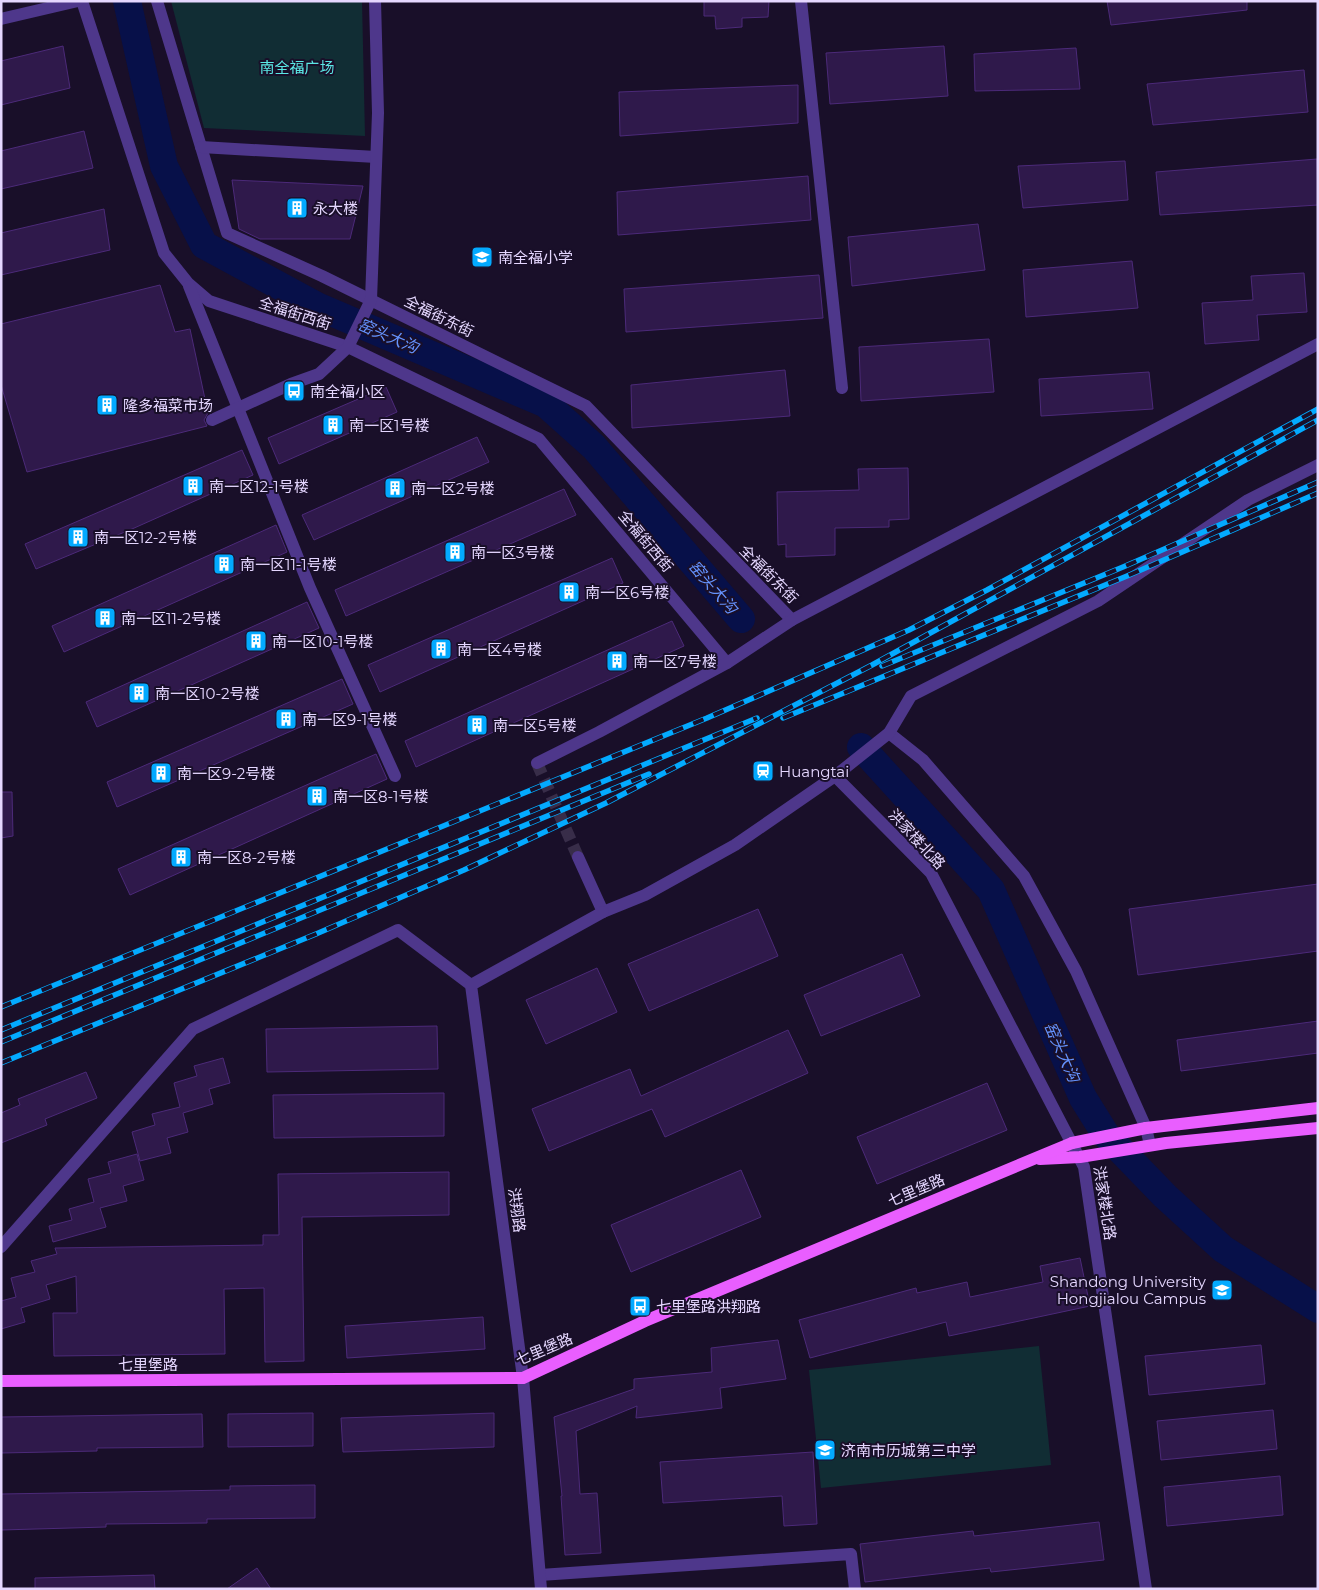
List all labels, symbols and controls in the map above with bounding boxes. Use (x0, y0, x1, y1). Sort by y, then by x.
park label: 南全福广场 (259, 58, 335, 77)
building icon: 永大楼 (285, 196, 309, 220)
place label: 永大楼 (313, 199, 358, 218)
school or university icon: 南全福小学 (470, 245, 494, 269)
place label: 南全福小学 (498, 248, 573, 267)
street label: 全福街东街 (401, 291, 477, 341)
street label: 全福街西街 (256, 292, 334, 334)
water label: 窑头大沟 (355, 315, 423, 358)
bus stop icon: 南全福小区 (282, 379, 306, 403)
place label: 南全福小区 (310, 382, 385, 401)
building icon: 隆多福菜市场 (95, 393, 119, 417)
place label: 隆多福菜市场 (123, 396, 213, 415)
building icon: 南一区1号楼 (321, 413, 345, 437)
place label: 南一区1号楼 (349, 416, 429, 435)
building icon: 南一区12-1号楼 (181, 474, 205, 498)
building icon: 南一区2号楼 (383, 476, 407, 500)
place label: 南一区12-1号楼 (209, 477, 309, 496)
place label: 南一区2号楼 (411, 479, 495, 498)
street label: 全福街西街 (615, 506, 677, 576)
building icon: 南一区12-2号楼 (66, 525, 90, 549)
place label: 南一区12-2号楼 (94, 528, 197, 547)
building icon: 南一区3号楼 (443, 540, 467, 564)
street label: 全福街东街 (736, 541, 802, 607)
place label: 南一区3号楼 (471, 543, 554, 562)
building icon: 南一区11-1号楼 (212, 552, 236, 576)
place label: 南一区11-1号楼 (240, 555, 337, 574)
water label: 窑头大沟 (685, 557, 742, 619)
building icon: 南一区6号楼 (557, 580, 581, 604)
place label: 南一区6号楼 (585, 583, 669, 602)
building icon: 南一区11-2号楼 (93, 606, 117, 630)
place label: 南一区11-2号楼 (121, 609, 221, 628)
building icon: 南一区10-1号楼 (244, 629, 268, 653)
place label: 南一区10-1号楼 (272, 632, 373, 651)
building icon: 南一区4号楼 (429, 637, 453, 661)
place label: 南一区4号楼 (457, 640, 542, 659)
building icon: 南一区7号楼 (605, 649, 629, 673)
place label: 南一区7号楼 (633, 652, 717, 671)
building icon: 南一区10-2号楼 (127, 681, 151, 705)
place label: 南一区10-2号楼 (155, 684, 260, 703)
building icon: 南一区9-1号楼 (274, 707, 298, 731)
place label: 南一区9-1号楼 (302, 710, 397, 729)
building icon: 南一区5号楼 (465, 713, 489, 737)
place label: 南一区5号楼 (493, 716, 577, 735)
station icon: Huangtai (751, 759, 775, 783)
building icon: 南一区9-2号楼 (149, 761, 173, 785)
place label: Huangtai (779, 762, 849, 781)
place label: 南一区9-2号楼 (177, 764, 275, 783)
building icon: 南一区8-1号楼 (305, 784, 329, 808)
place label: 南一区8-1号楼 (333, 787, 428, 806)
street label: 洪家楼北路 (884, 805, 950, 873)
building icon: 南一区8-2号楼 (169, 845, 193, 869)
place label: 南一区8-2号楼 (197, 848, 296, 867)
water label: 窑头大沟 (1040, 1019, 1085, 1087)
street label: 洪家楼北路 (1090, 1164, 1120, 1242)
street label: 七里堡路 (885, 1170, 947, 1210)
street label: 洪翔路 (504, 1186, 530, 1234)
place label: Shandong University Hongjialou Campus (1050, 1272, 1207, 1308)
school or university icon: Shandong University Hongjialou Campus (1210, 1278, 1234, 1302)
bus stop icon: 七里堡路洪翔路 (628, 1294, 652, 1318)
place label: 七里堡路洪翔路 (656, 1297, 761, 1316)
street label: 七里堡路 (513, 1329, 575, 1369)
street label: 七里堡路 (118, 1355, 178, 1374)
school or university icon: 济南市历城第三中学 (813, 1438, 837, 1462)
place label: 济南市历城第三中学 (841, 1441, 976, 1460)

